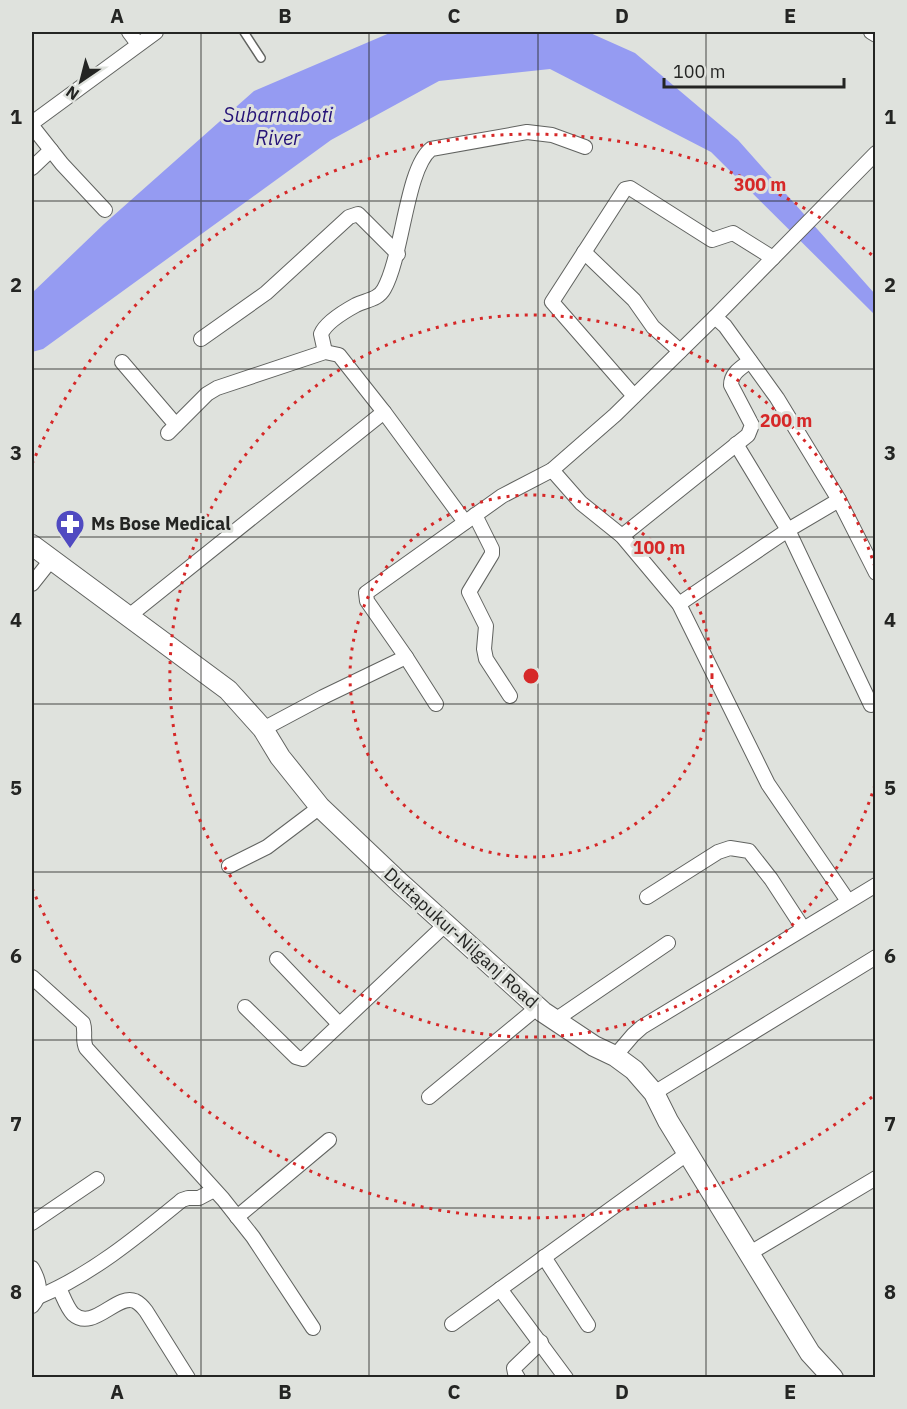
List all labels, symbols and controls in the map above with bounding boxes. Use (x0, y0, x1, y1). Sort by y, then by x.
text: A (110, 2, 124, 29)
text: B (278, 2, 292, 29)
text: C (447, 2, 461, 29)
text: D (615, 2, 629, 29)
text: E (784, 2, 796, 29)
north arrow (51, 51, 111, 111)
scale bar (664, 51, 844, 89)
text: 100 m (673, 60, 725, 83)
text: N (62, 82, 83, 105)
water label: Subarnaboti River (223, 101, 334, 151)
text: 1 (10, 103, 22, 130)
text: 1 (884, 103, 896, 130)
text: 300 m (734, 173, 786, 196)
text: 2 (10, 271, 22, 298)
text: 2 (884, 271, 896, 298)
text: 200 m (760, 409, 812, 432)
text: 3 (10, 439, 22, 466)
text: 3 (884, 439, 896, 466)
pharmacy icon: Ms Bose Medical (54, 508, 86, 550)
place label: Ms Bose Medical (91, 512, 231, 535)
text: 100 m (633, 536, 685, 559)
text: 4 (10, 606, 22, 633)
text: 4 (884, 606, 896, 633)
centre of rings (521, 666, 541, 686)
text: 5 (10, 774, 22, 801)
text: 5 (884, 774, 896, 801)
street label: Duttapukur-Nilganj Road (379, 862, 543, 1013)
text: 6 (10, 942, 22, 969)
text: 6 (884, 942, 896, 969)
text: 7 (10, 1110, 22, 1137)
text: 7 (884, 1110, 896, 1137)
text: 8 (10, 1278, 22, 1305)
text: 8 (884, 1278, 896, 1305)
text: A (110, 1378, 124, 1405)
text: B (278, 1378, 292, 1405)
text: C (447, 1378, 461, 1405)
text: D (615, 1378, 629, 1405)
text: E (784, 1378, 796, 1405)

